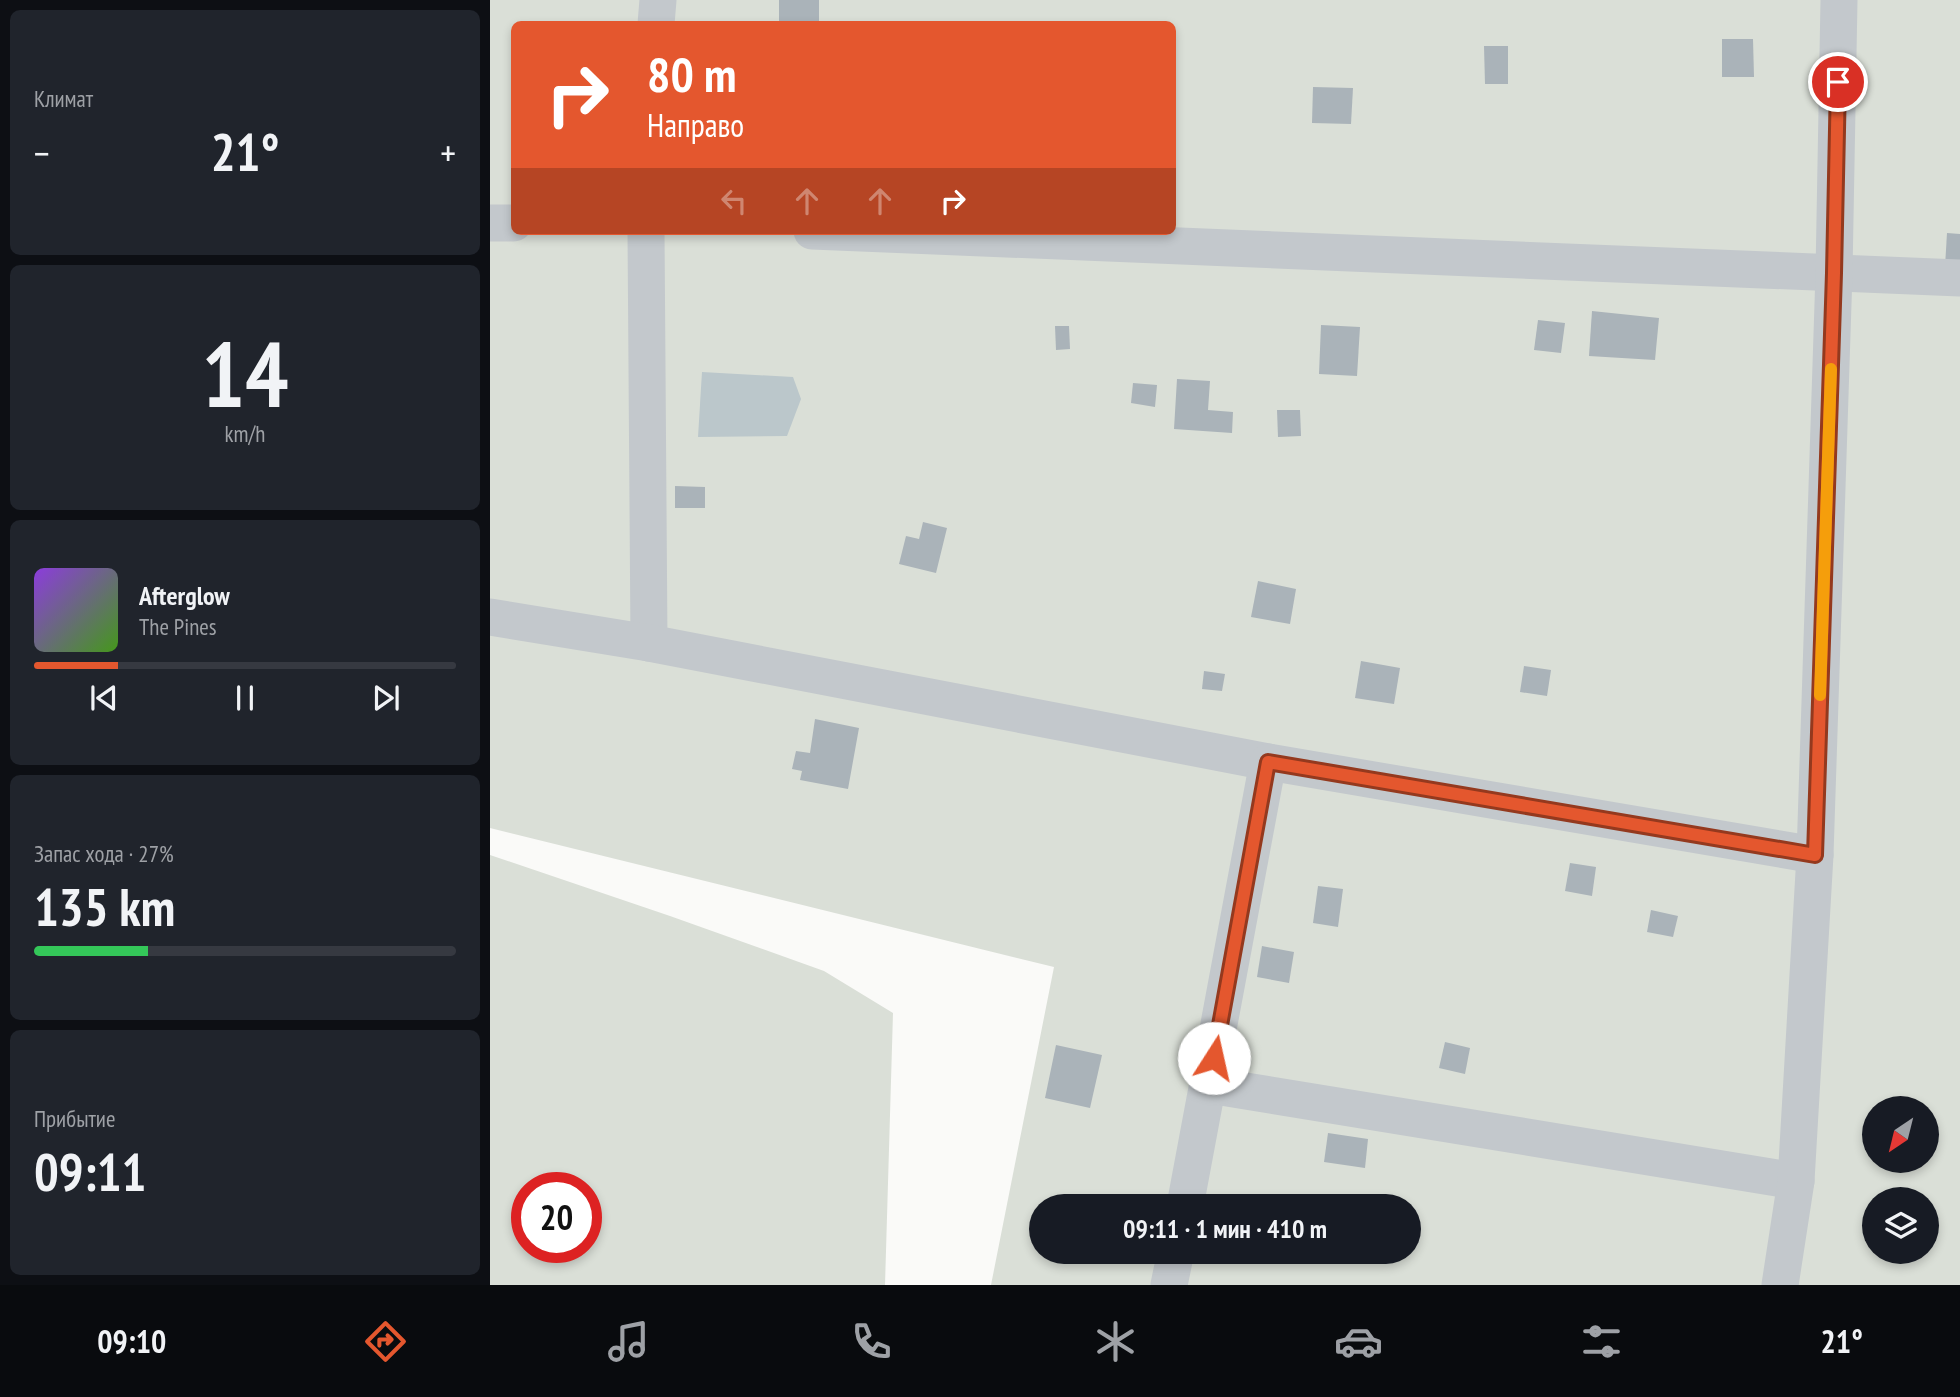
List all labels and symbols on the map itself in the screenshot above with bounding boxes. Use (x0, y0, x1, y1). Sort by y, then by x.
pin (1808, 52, 1868, 112)
position arrow (1177, 1021, 1251, 1095)
north arrow (1862, 1096, 1939, 1172)
speed limit sign: 20 (511, 1172, 602, 1263)

